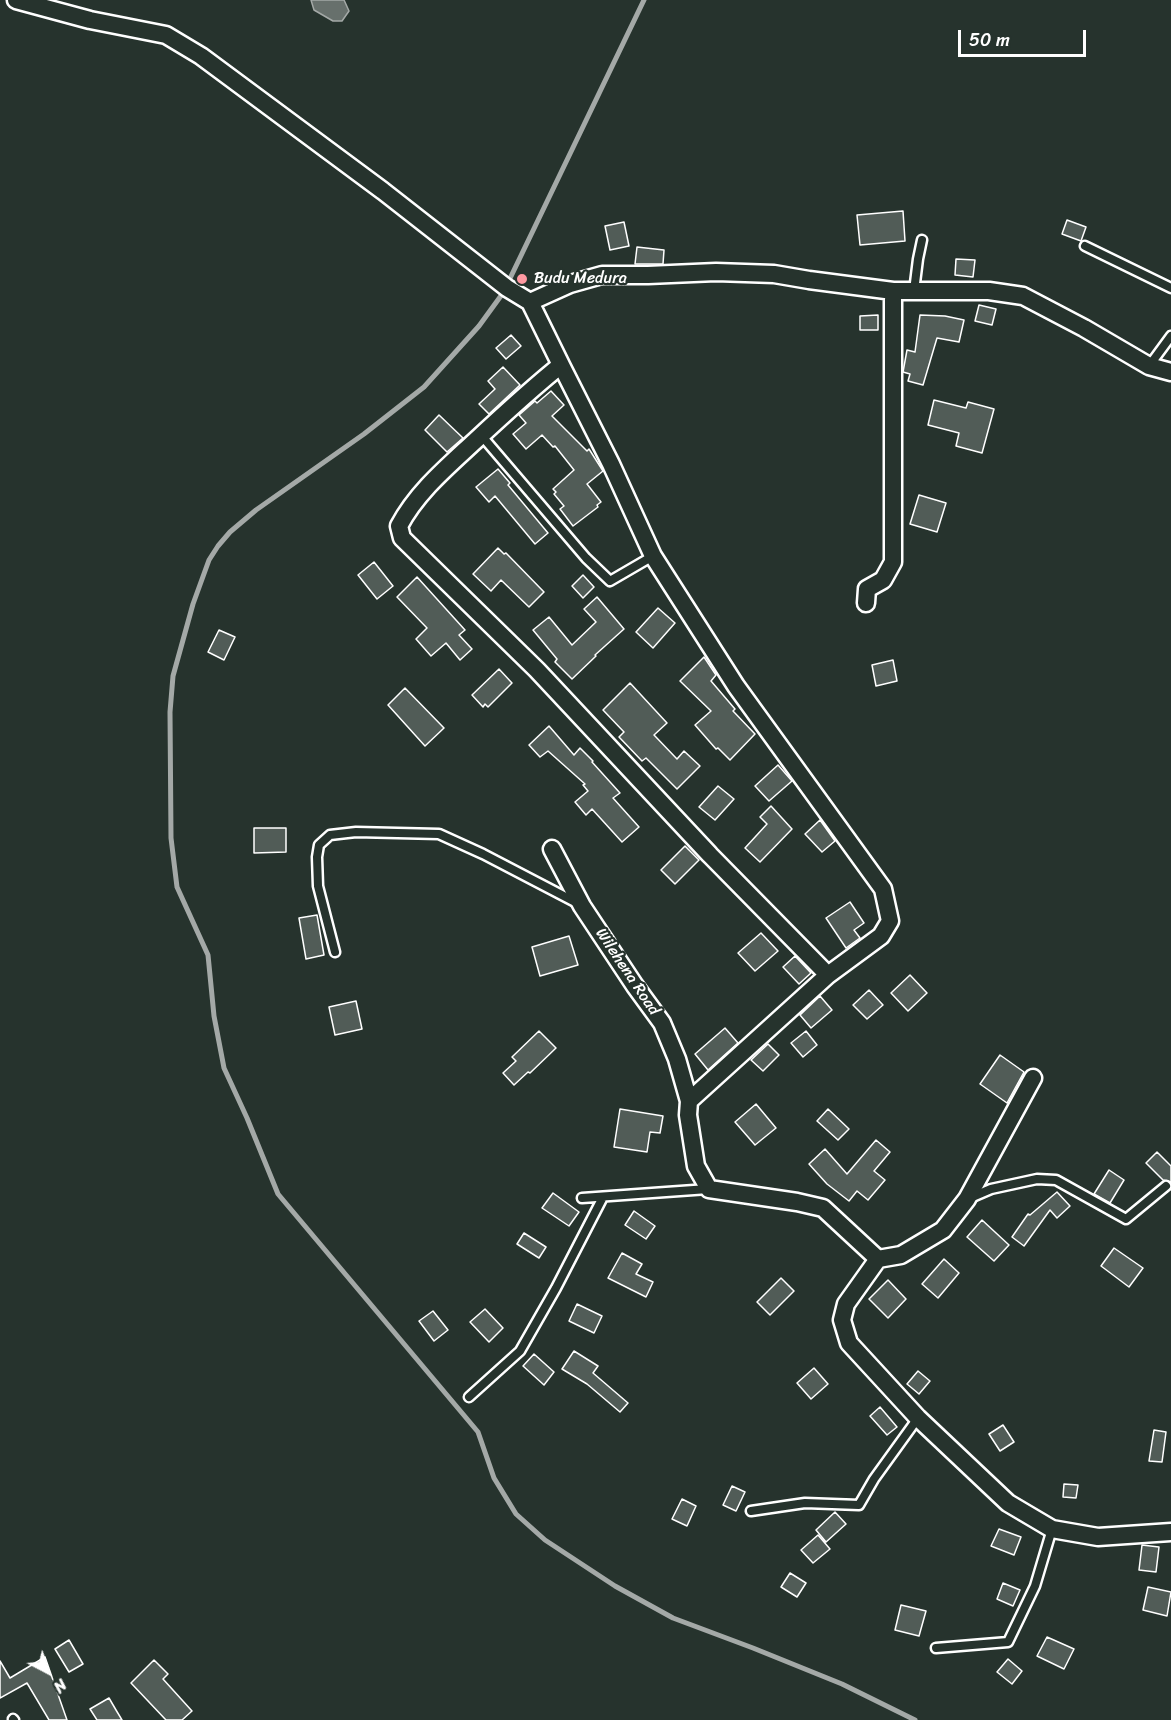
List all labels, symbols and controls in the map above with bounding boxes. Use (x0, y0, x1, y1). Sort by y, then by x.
scale bar (961, 18, 1088, 56)
text: 50 m (969, 24, 1010, 56)
place label: Budu Medura (534, 269, 627, 289)
marker: Budu Medura (515, 272, 529, 286)
street label: Wilehena Road (591, 925, 663, 1019)
north arrow (18, 1642, 78, 1702)
text: N (46, 1671, 74, 1701)

